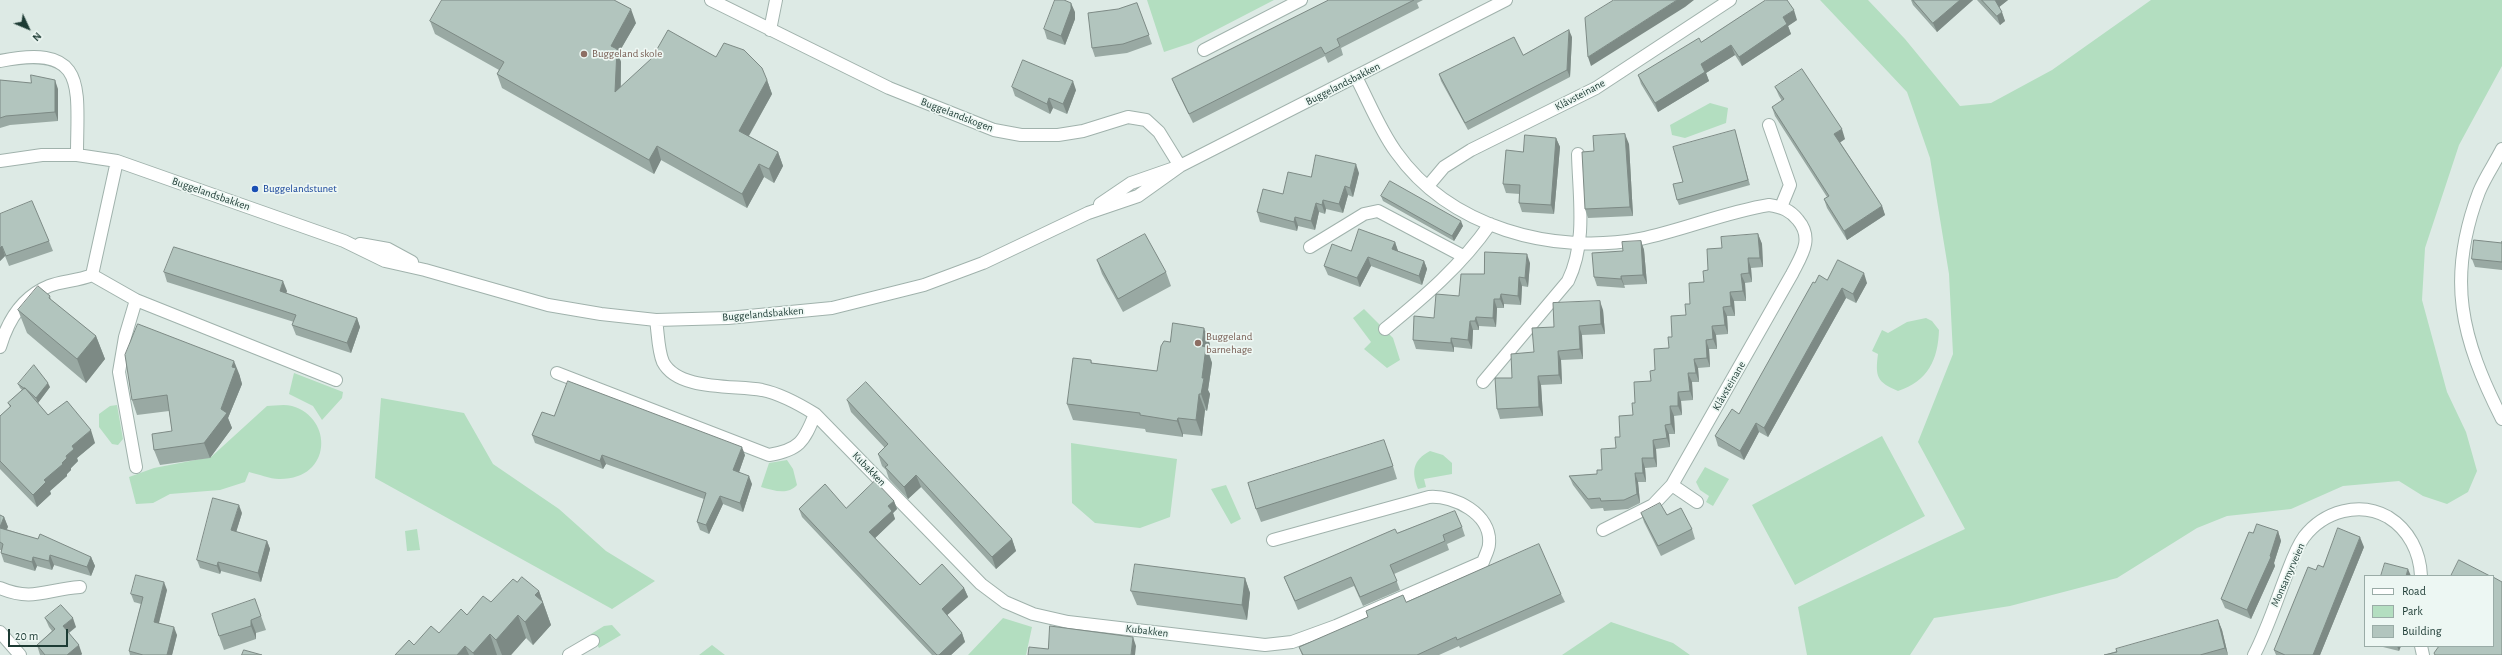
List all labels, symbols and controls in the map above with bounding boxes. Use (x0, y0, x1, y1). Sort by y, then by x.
north arrow (8, 8, 48, 48)
text: N (30, 30, 44, 43)
place label: Buggeland skole (592, 47, 662, 61)
marker: Buggeland skole (579, 49, 589, 59)
street label: Buggelandsbakken (1304, 60, 1382, 108)
street label: Klåvsteinane (1553, 76, 1607, 114)
street label: Buggelandskogen (919, 95, 995, 135)
street label: Buggelandsbakken (170, 174, 252, 214)
place label: Buggelandstunet (263, 182, 337, 196)
marker: Buggelandstunet (250, 184, 260, 194)
street label: Buggelandsbakken (722, 304, 804, 324)
place label: Buggeland barnehage (1206, 330, 1252, 356)
marker: Buggeland barnehage (1193, 338, 1203, 348)
street label: Klåvsteinane (1710, 359, 1748, 413)
street label: Kubakken (849, 449, 889, 489)
street label: Monsamyrveien (2268, 541, 2308, 609)
legend (2364, 575, 2494, 647)
text: Road (2402, 585, 2426, 597)
text: Park (2402, 605, 2423, 617)
scale bar (10, 621, 70, 647)
street label: Kubakken (1125, 622, 1169, 640)
text: Building (2402, 625, 2442, 637)
text: 20 m (15, 630, 38, 642)

